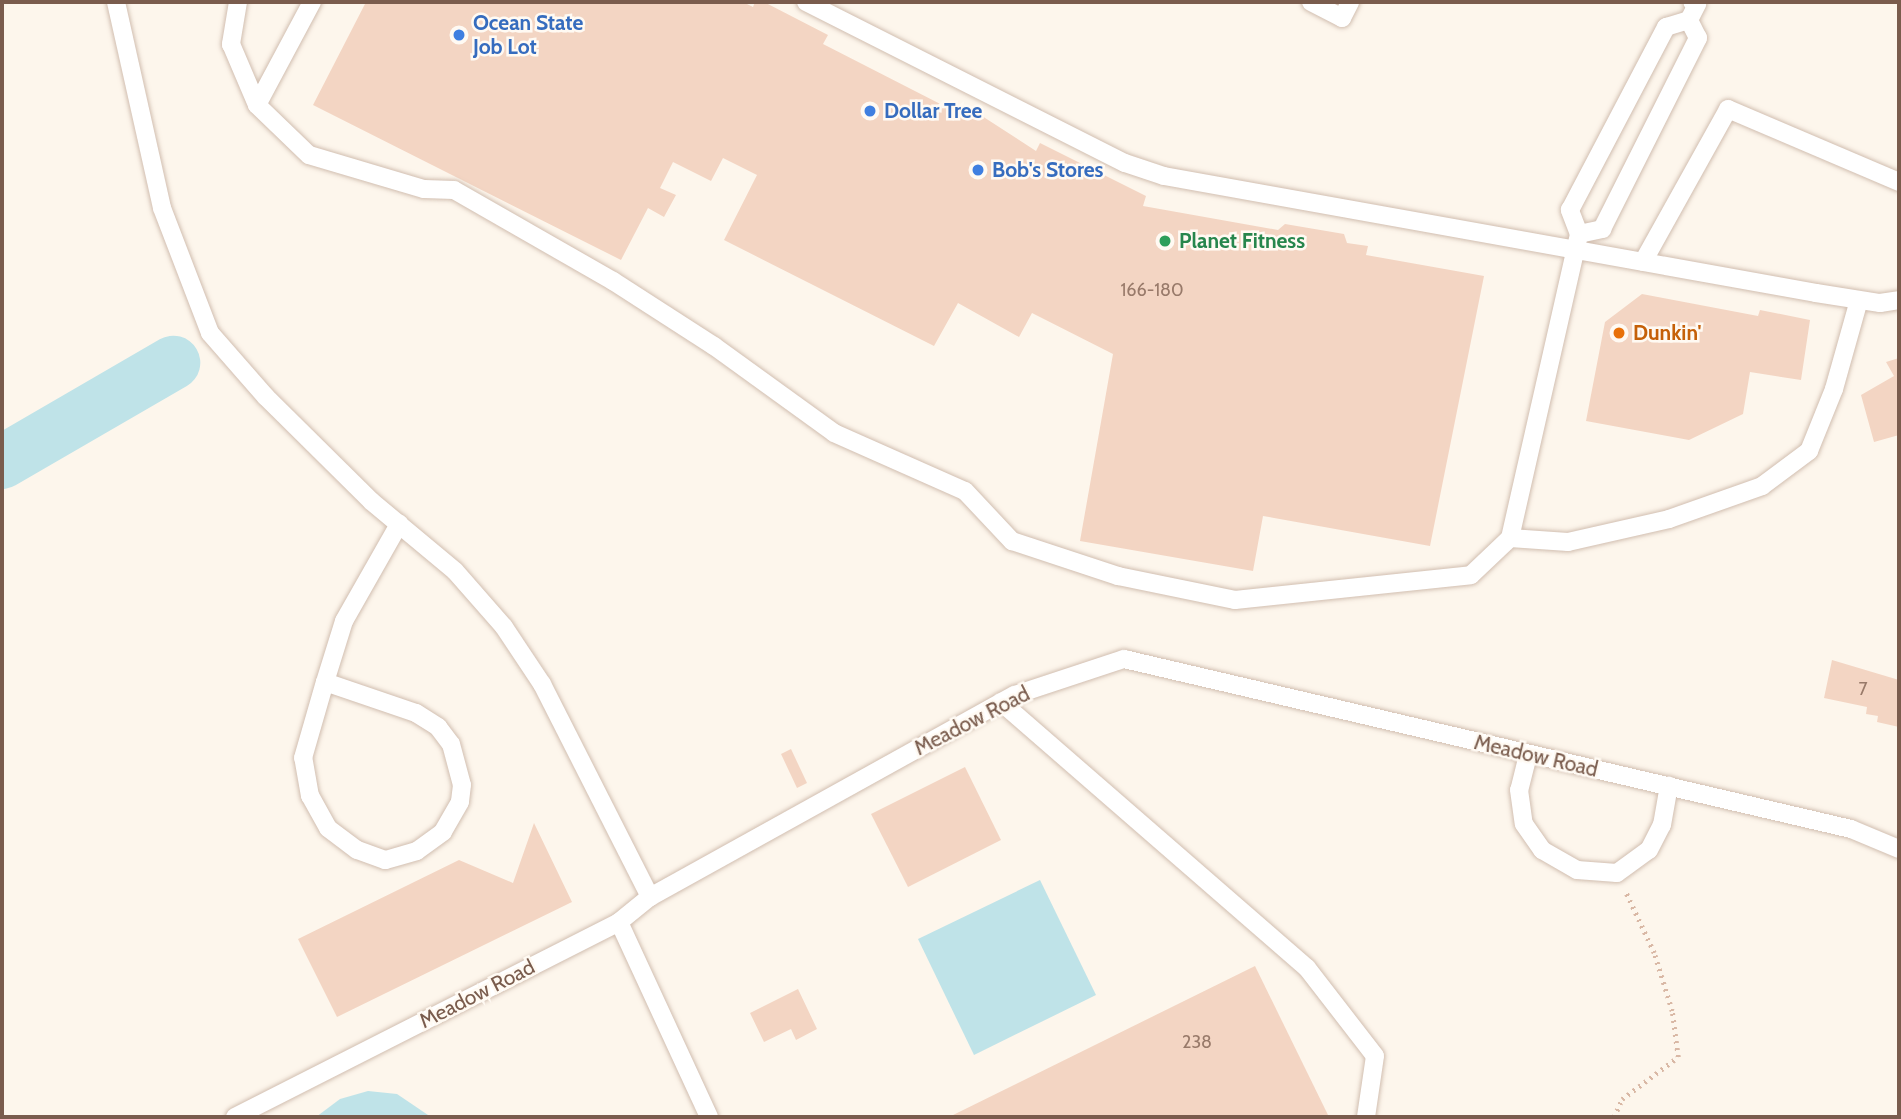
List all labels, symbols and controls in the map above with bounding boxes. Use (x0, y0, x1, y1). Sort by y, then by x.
place label: Ocean State Job Lot (473, 10, 583, 60)
marker: Ocean State Job Lot (451, 27, 467, 43)
place label: Dollar Tree (884, 98, 982, 124)
marker: Dollar Tree (862, 103, 878, 119)
place label: Bob's Stores (992, 157, 1103, 183)
marker: Bob's Stores (970, 162, 986, 178)
place label: Planet Fitness (1179, 228, 1305, 254)
marker: Planet Fitness (1157, 233, 1173, 249)
house number: 166-180 (1120, 279, 1184, 301)
place label: Dunkin' (1633, 320, 1701, 346)
marker: Dunkin' (1611, 325, 1627, 341)
house number: 7 (1858, 678, 1868, 700)
street label: Meadow Road (910, 681, 1034, 761)
street label: Meadow Road (1472, 730, 1600, 782)
street label: Meadow Road (415, 954, 539, 1034)
house number: 238 (1182, 1031, 1212, 1053)

